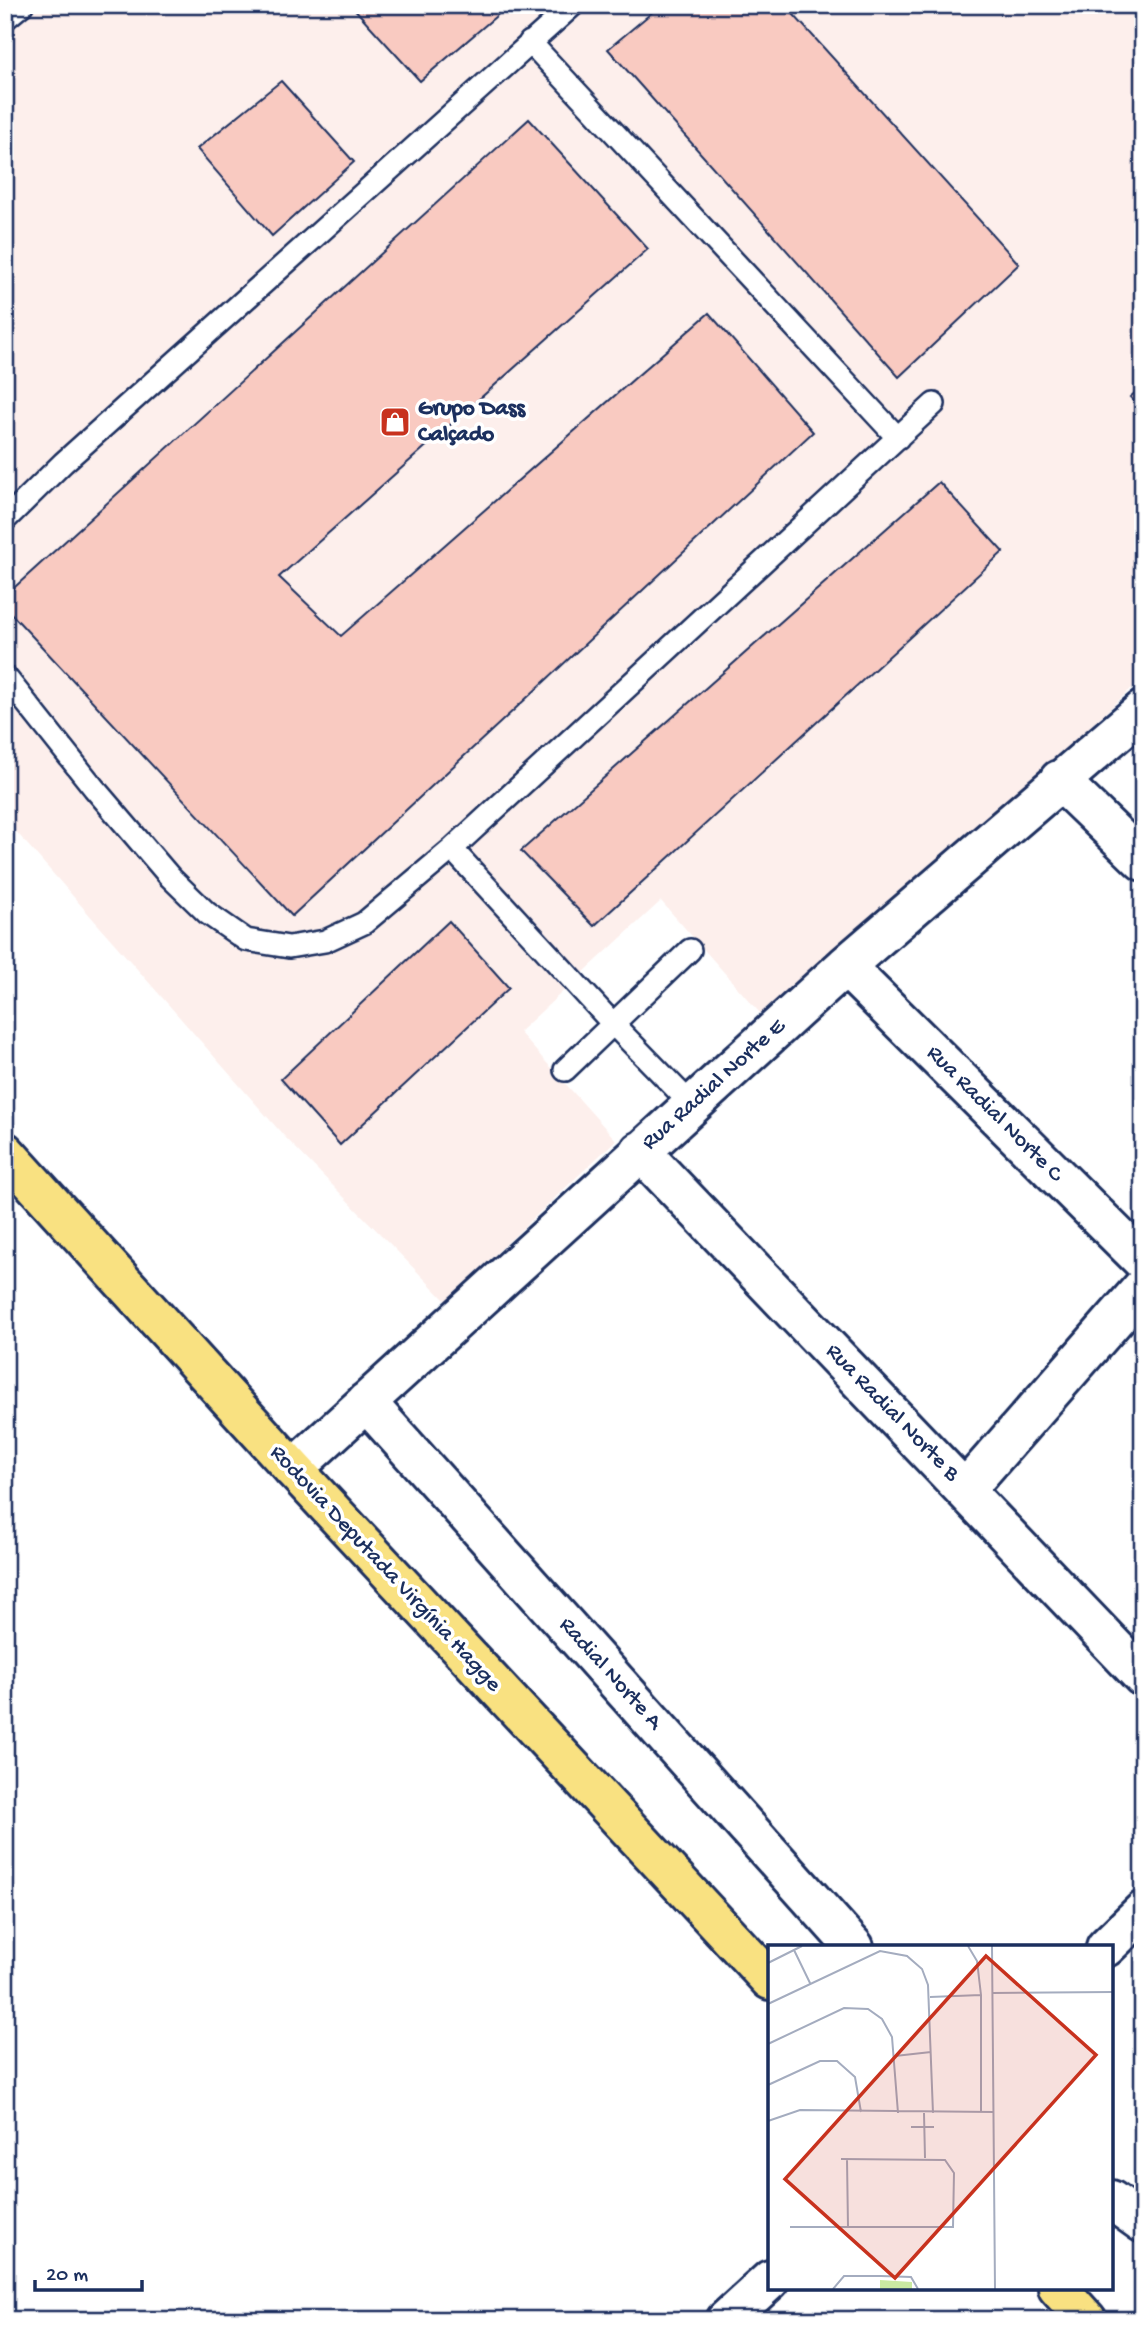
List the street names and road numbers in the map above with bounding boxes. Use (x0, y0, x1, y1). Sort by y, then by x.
street label: Rua Radial Norte E (637, 1012, 793, 1157)
street label: Rua Radial Norte C (920, 1040, 1069, 1189)
street label: Rua Radial Norte B (819, 1338, 966, 1488)
street label: Rodovia Deputada Virgínia Hagge (263, 1440, 507, 1699)
street label: Radial Norte A (552, 1612, 668, 1737)

